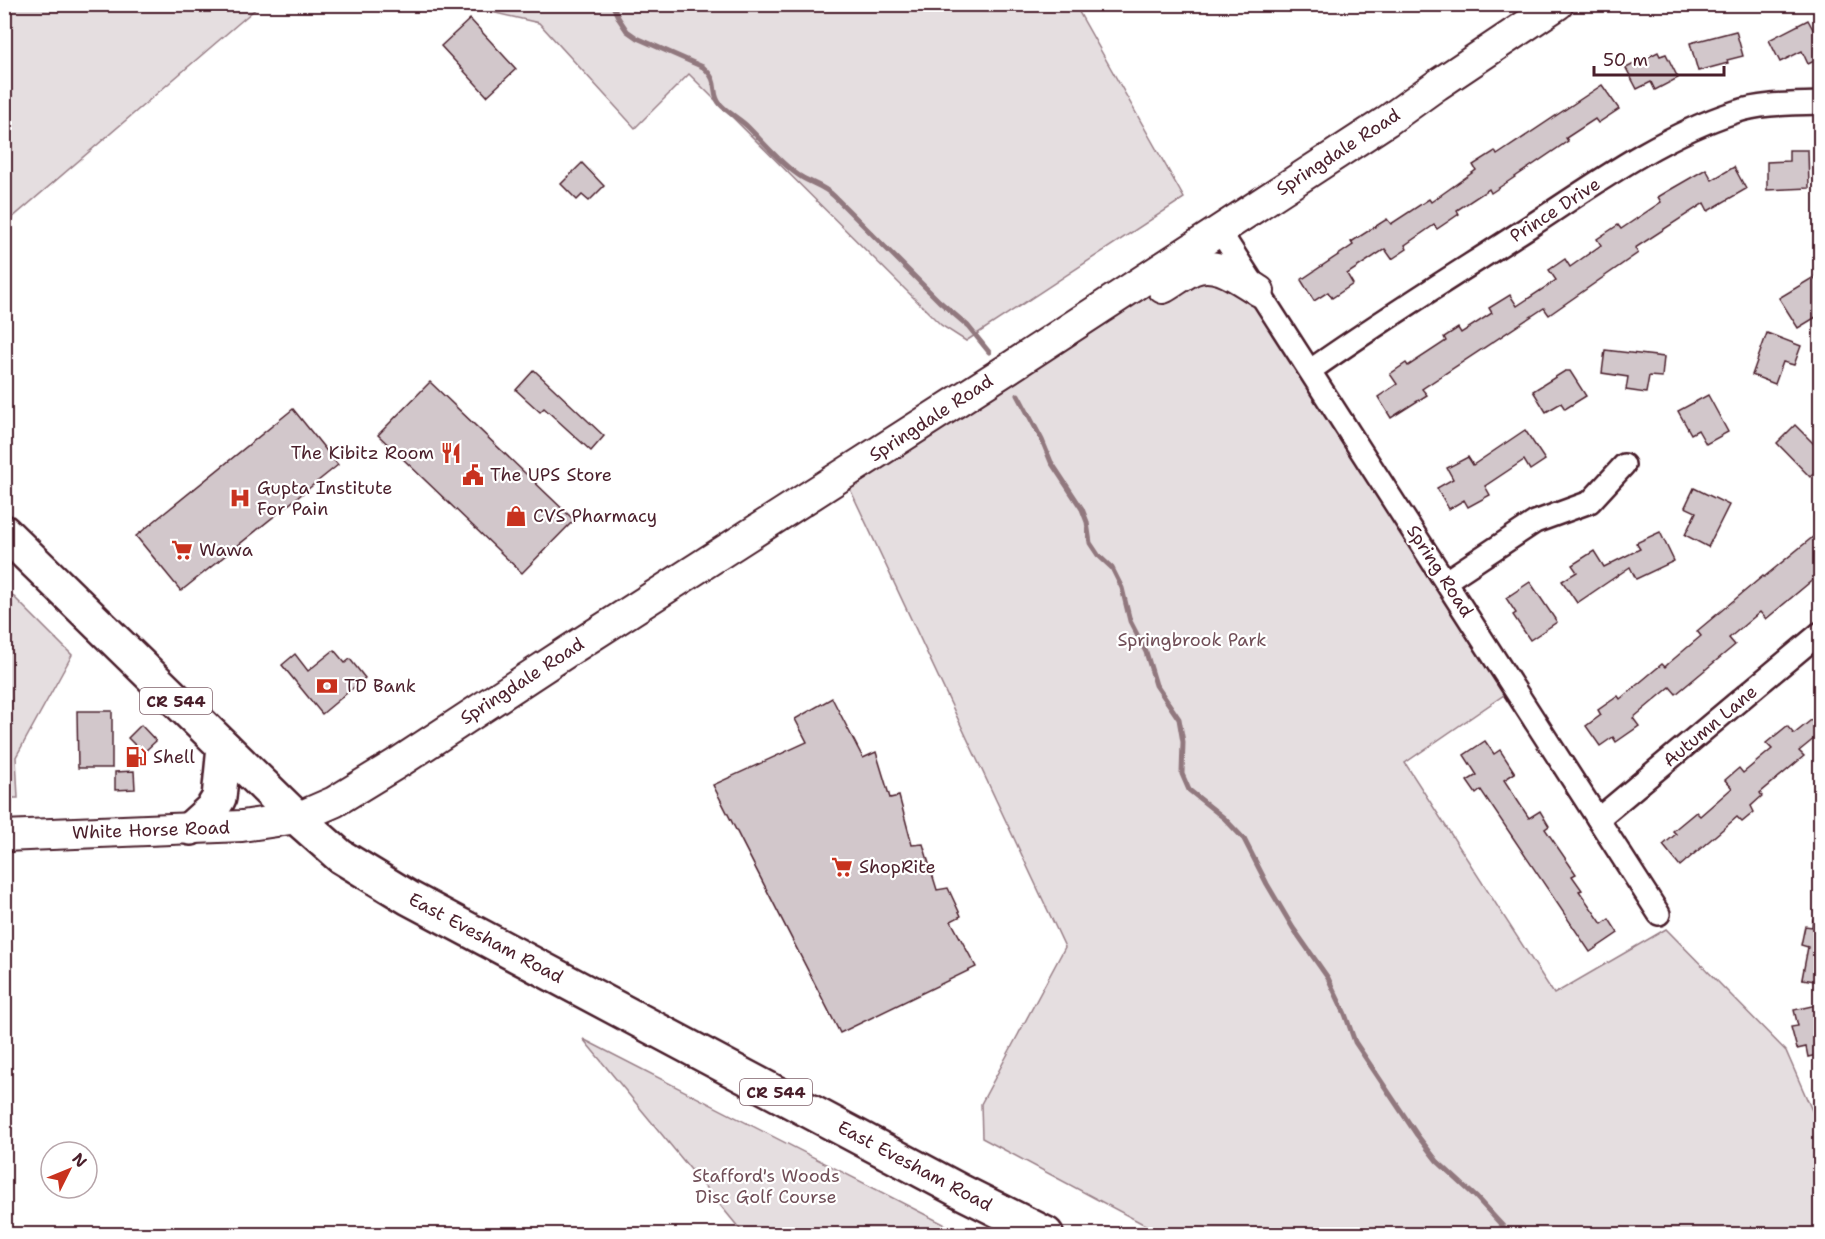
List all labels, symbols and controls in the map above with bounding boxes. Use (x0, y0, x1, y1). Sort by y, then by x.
scale bar (1594, 39, 1724, 77)
text: 50 m (1603, 48, 1648, 72)
street label: Springdale Road (1271, 103, 1405, 201)
street label: Prince Drive (1505, 172, 1605, 248)
street label: Springdale Road (864, 369, 998, 467)
place label: The Kibitz Room (291, 441, 434, 465)
restaurant icon: The Kibitz Room (439, 441, 463, 465)
public building icon: The UPS Store (461, 463, 485, 487)
place label: The UPS Store (490, 463, 612, 487)
place label: Gupta Institute For Pain (257, 476, 392, 521)
hospital icon: Gupta Institute For Pain (228, 486, 252, 510)
shop icon: CVS Pharmacy (504, 504, 528, 528)
place label: CVS Pharmacy (533, 504, 657, 528)
street label: Spring Road (1401, 520, 1479, 622)
supermarket icon: Wawa (170, 538, 194, 562)
place label: Wawa (199, 538, 253, 562)
park label: Springbrook Park (1118, 628, 1267, 652)
street label: Springdale Road (455, 632, 589, 730)
bank icon: TD Bank (315, 674, 339, 698)
place label: TD Bank (344, 674, 416, 698)
street label: Autumn Lane (1658, 680, 1762, 772)
road number: CR 544 (140, 688, 212, 714)
fuel station icon: Shell (124, 745, 148, 769)
place label: Shell (153, 745, 195, 769)
street label: White Horse Road (72, 815, 230, 845)
supermarket icon: ShopRite (830, 855, 854, 879)
place label: ShopRite (859, 855, 936, 879)
street label: East Evesham Road (404, 887, 568, 989)
road number: CR 544 (740, 1079, 812, 1105)
street label: East Evesham Road (833, 1115, 997, 1217)
north arrow (39, 1140, 99, 1200)
text: N (68, 1148, 92, 1172)
park label: Stafford's Woods Disc Golf Course (692, 1164, 840, 1209)

